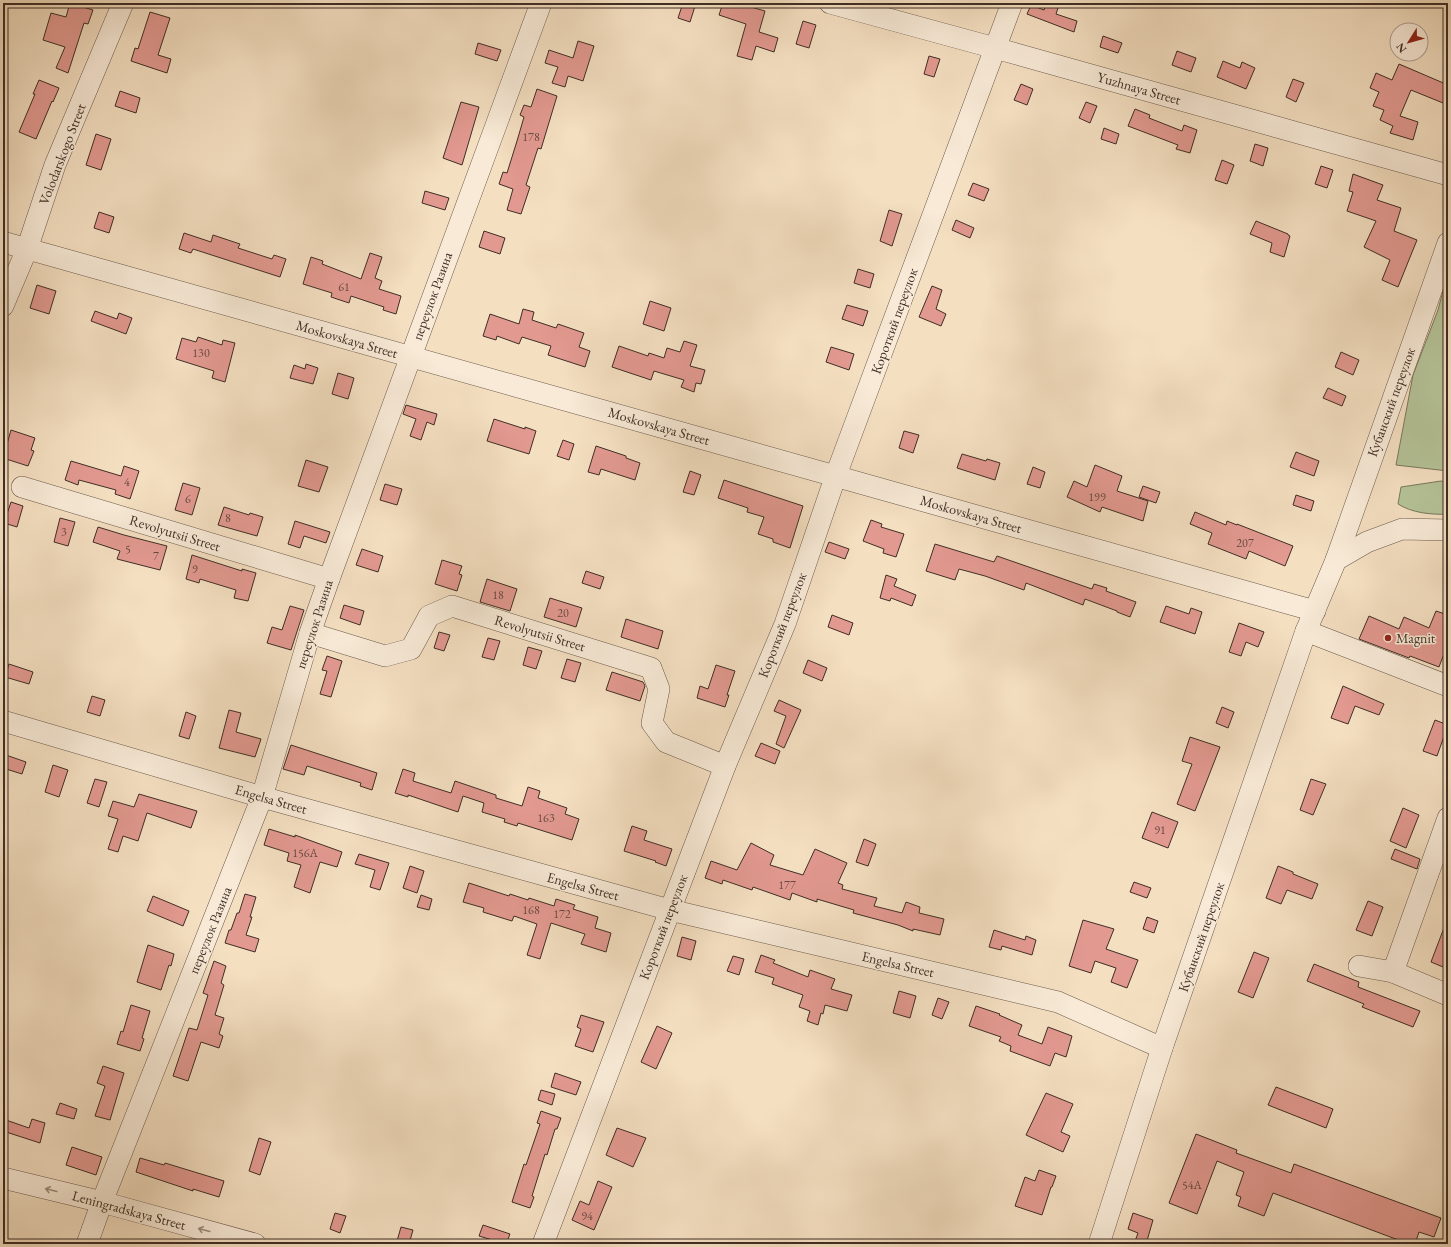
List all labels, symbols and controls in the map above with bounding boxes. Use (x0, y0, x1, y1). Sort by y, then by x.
north arrow (1389, 22, 1429, 62)
text: N (1393, 40, 1409, 56)
street label: Yuzhnaya Street (1095, 68, 1183, 109)
street label: Volodarskogo Street (34, 100, 90, 207)
house number: 178 (522, 129, 540, 145)
street label: переулок Разина (408, 249, 456, 342)
street label: Короткий переулок (866, 265, 922, 376)
house number: 61 (338, 279, 350, 295)
street label: Moskovskaya Street (294, 316, 400, 362)
house number: 130 (192, 345, 210, 361)
street label: Кубанский переулок (1363, 345, 1419, 459)
street label: Moskovskaya Street (606, 403, 712, 449)
house number: 4 (124, 474, 130, 490)
house number: 199 (1088, 489, 1106, 505)
house number: 6 (185, 491, 191, 507)
street label: Moskovskaya Street (918, 491, 1024, 537)
house number: 8 (225, 510, 231, 526)
street label: Revolyutsii Street (127, 511, 223, 556)
house number: 3 (61, 524, 67, 540)
house number: 207 (1236, 535, 1254, 551)
house number: 5 (125, 541, 131, 557)
house number: 7 (153, 548, 159, 564)
house number: 9 (192, 561, 198, 577)
street label: Короткий переулок (754, 569, 810, 680)
street label: переулок Разина (291, 577, 337, 671)
house number: 18 (492, 587, 504, 603)
house number: 20 (557, 605, 569, 621)
street label: Revolyutsii Street (492, 611, 588, 656)
place label: Magnit (1396, 629, 1436, 647)
marker: Magnit (1383, 633, 1393, 643)
street label: Engelsa Street (233, 780, 310, 818)
house number: 163 (537, 810, 555, 826)
house number: 91 (1154, 822, 1166, 838)
house number: 156А (292, 845, 318, 861)
street label: Engelsa Street (545, 868, 622, 904)
street label: Короткий переулок (635, 871, 691, 982)
house number: 177 (778, 877, 796, 893)
street label: Кубанский переулок (1174, 879, 1228, 994)
street label: переулок Разина (184, 883, 236, 976)
house number: 168 (522, 902, 540, 918)
house number: 172 (553, 906, 571, 922)
street label: Engelsa Street (860, 947, 937, 981)
house number: 54А (1182, 1177, 1203, 1193)
one-way arrow (45, 1186, 58, 1193)
street label: Leningradskaya Street (70, 1186, 188, 1234)
house number: 94 (581, 1208, 593, 1224)
one-way arrow (198, 1226, 211, 1233)

